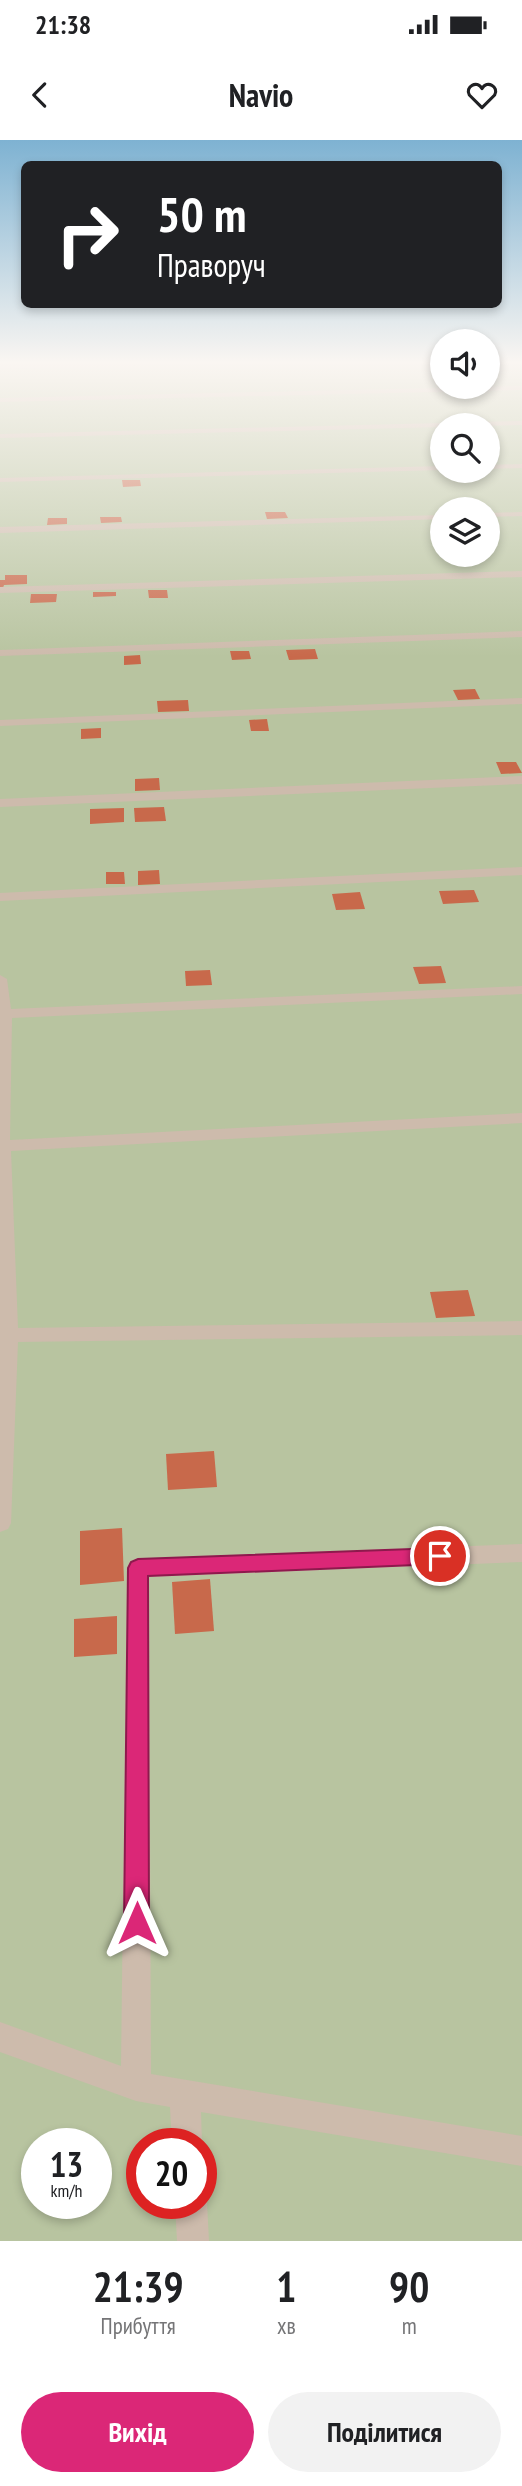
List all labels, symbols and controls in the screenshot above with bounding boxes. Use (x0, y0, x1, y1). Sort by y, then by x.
text: 21:38 (35, 8, 91, 41)
text: Navio (229, 74, 293, 116)
icon: back (21, 76, 59, 114)
icon: heart (463, 76, 501, 114)
text: 50 m (157, 182, 246, 246)
icon: right (42, 189, 133, 280)
text: Праворуч (157, 244, 266, 286)
map controls (430, 329, 500, 567)
button: sound (430, 329, 500, 399)
button: search (430, 413, 500, 483)
button: layers (430, 497, 500, 567)
pin (410, 1526, 470, 1586)
icon: arrive (421, 1537, 459, 1575)
position arrow (100, 1886, 174, 1960)
speed limit sign: 20 (126, 2128, 217, 2219)
text: 13 (50, 2141, 83, 2187)
text: km/h (51, 2179, 82, 2202)
text: 21:39 (93, 2259, 184, 2314)
text: 1 (276, 2259, 296, 2314)
text: 90 (389, 2259, 429, 2314)
text: Прибуття (101, 2311, 176, 2340)
text: хв (277, 2311, 296, 2340)
text: m (402, 2311, 417, 2340)
button: Вихід (21, 2392, 254, 2472)
button: Поділитися (268, 2392, 501, 2472)

